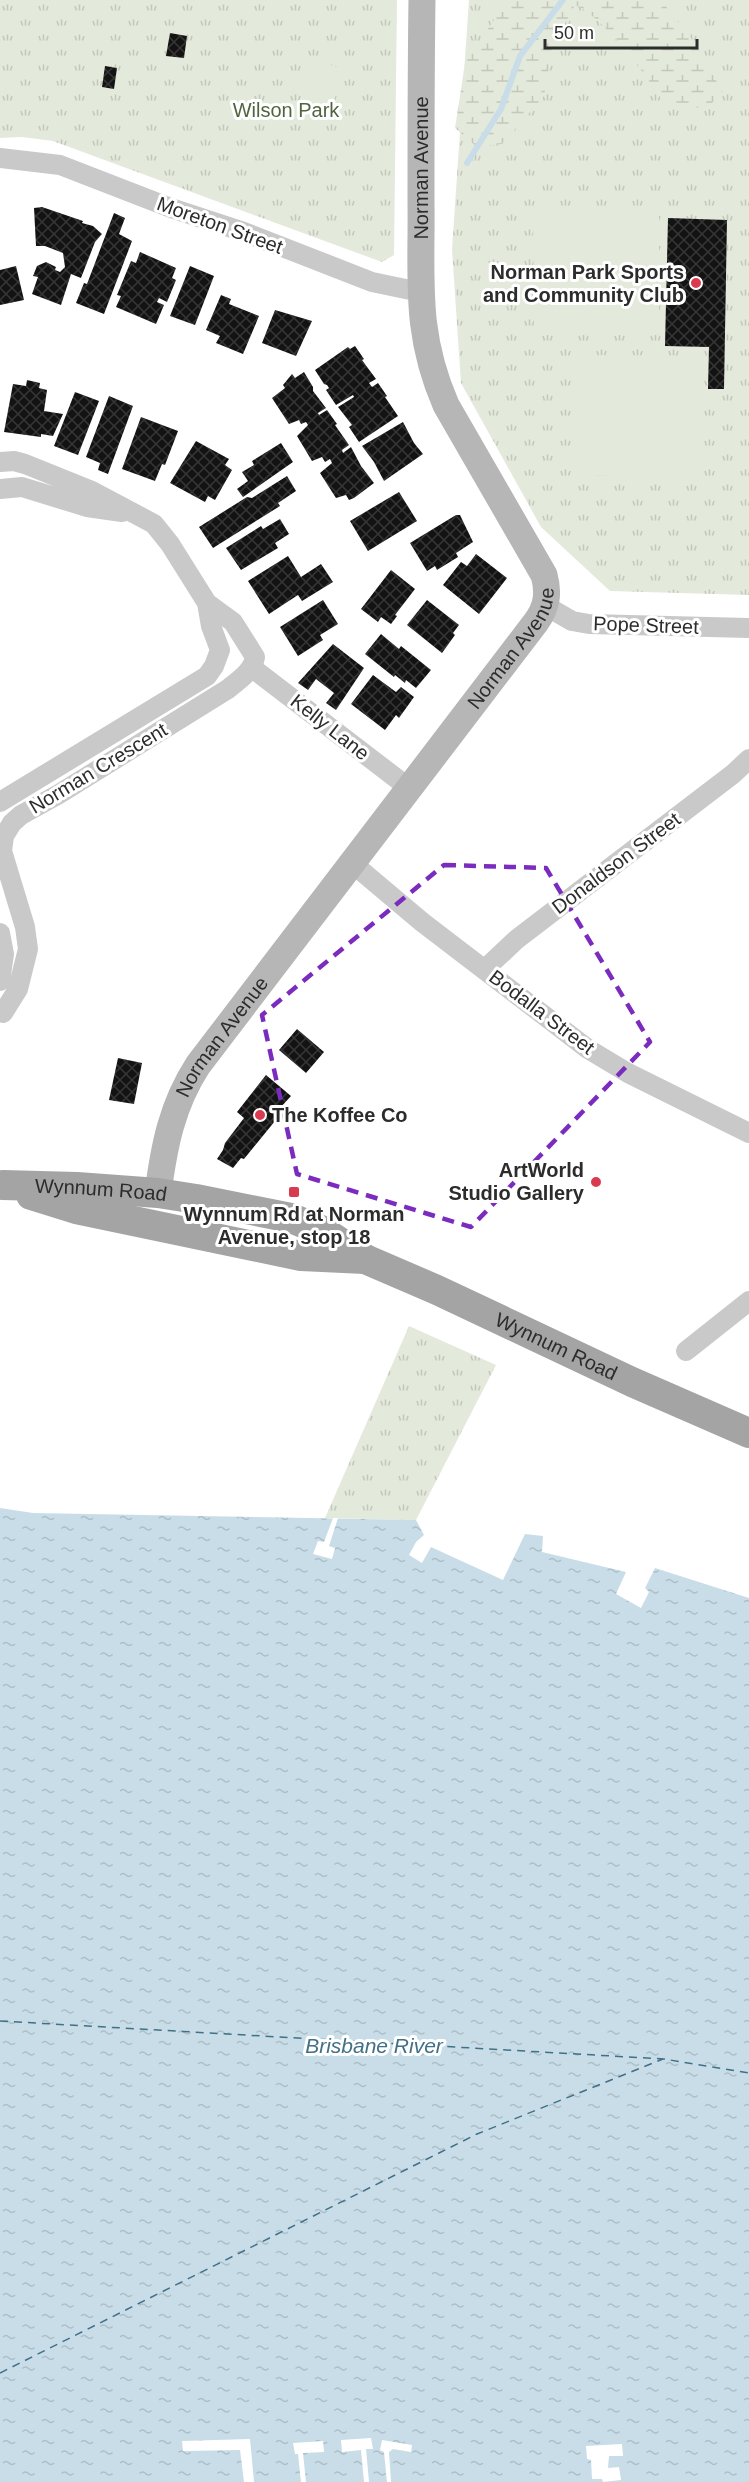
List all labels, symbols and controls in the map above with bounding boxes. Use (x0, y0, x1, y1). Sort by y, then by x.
scale bar (545, 12, 696, 50)
text: 50 m (554, 23, 594, 43)
street label: Norman Avenue (410, 96, 432, 239)
park label: Wilson Park (233, 99, 340, 121)
street label: Moreton Street (154, 192, 286, 258)
place label: Norman Park Sports and Community Club (483, 261, 684, 306)
marker: Norman Park Sports and Community Club (689, 276, 703, 290)
street label: Norman Avenue (463, 587, 558, 713)
street label: Pope Street (593, 612, 700, 638)
street label: Kelly Lane (286, 690, 374, 764)
street label: Norman Crescent (25, 718, 171, 818)
street label: Donaldson Street (548, 807, 685, 918)
street label: Bodalla Street (485, 965, 599, 1059)
street label: Norman Avenue (171, 972, 272, 1100)
place label: The Koffee Co (272, 1104, 408, 1126)
marker: The Koffee Co (253, 1108, 267, 1122)
place label: ArtWorld Studio Gallery (448, 1159, 585, 1204)
street label: Wynnum Road (35, 1175, 168, 1205)
marker: ArtWorld Studio Gallery (589, 1175, 603, 1189)
marker: Wynnum Rd at Norman Avenue, stop 18 (287, 1185, 301, 1199)
place label: Wynnum Rd at Norman Avenue, stop 18 (184, 1203, 404, 1248)
street label: Wynnum Road (492, 1308, 621, 1384)
water label: Brisbane River (305, 2034, 444, 2057)

